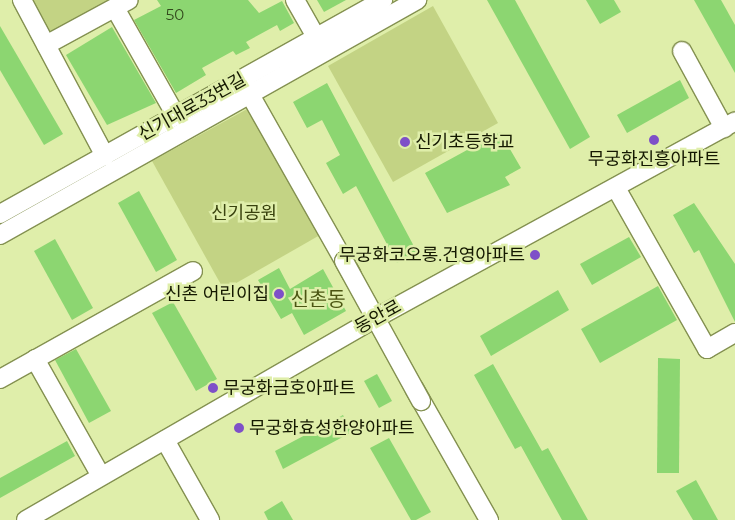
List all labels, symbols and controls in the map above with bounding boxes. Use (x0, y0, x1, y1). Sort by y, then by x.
house number: 50 (166, 6, 184, 24)
street label: 신기대로33번길 (134, 69, 250, 145)
place label: 신기초등학교 (415, 131, 514, 153)
marker: 무궁화진흥아파트 (648, 134, 660, 146)
marker: 신기초등학교 (399, 136, 411, 148)
place label: 무궁화진흥아파트 (588, 148, 720, 170)
park label: 신기공원 (211, 202, 277, 224)
place label: 무궁화코오롱.건영아파트 (339, 244, 525, 266)
marker: 무궁화코오롱.건영아파트 (529, 249, 541, 261)
place label: 신촌 어린이집 (165, 283, 269, 305)
district label: 신촌동 (290, 287, 346, 311)
marker: 신촌 어린이집 (273, 288, 285, 300)
street label: 동안로 (351, 296, 405, 338)
place label: 무궁화금호아파트 (223, 377, 355, 399)
marker: 무궁화금호아파트 (207, 382, 219, 394)
place label: 무궁화효성한양아파트 (249, 417, 415, 439)
marker: 무궁화효성한양아파트 (233, 422, 245, 434)

